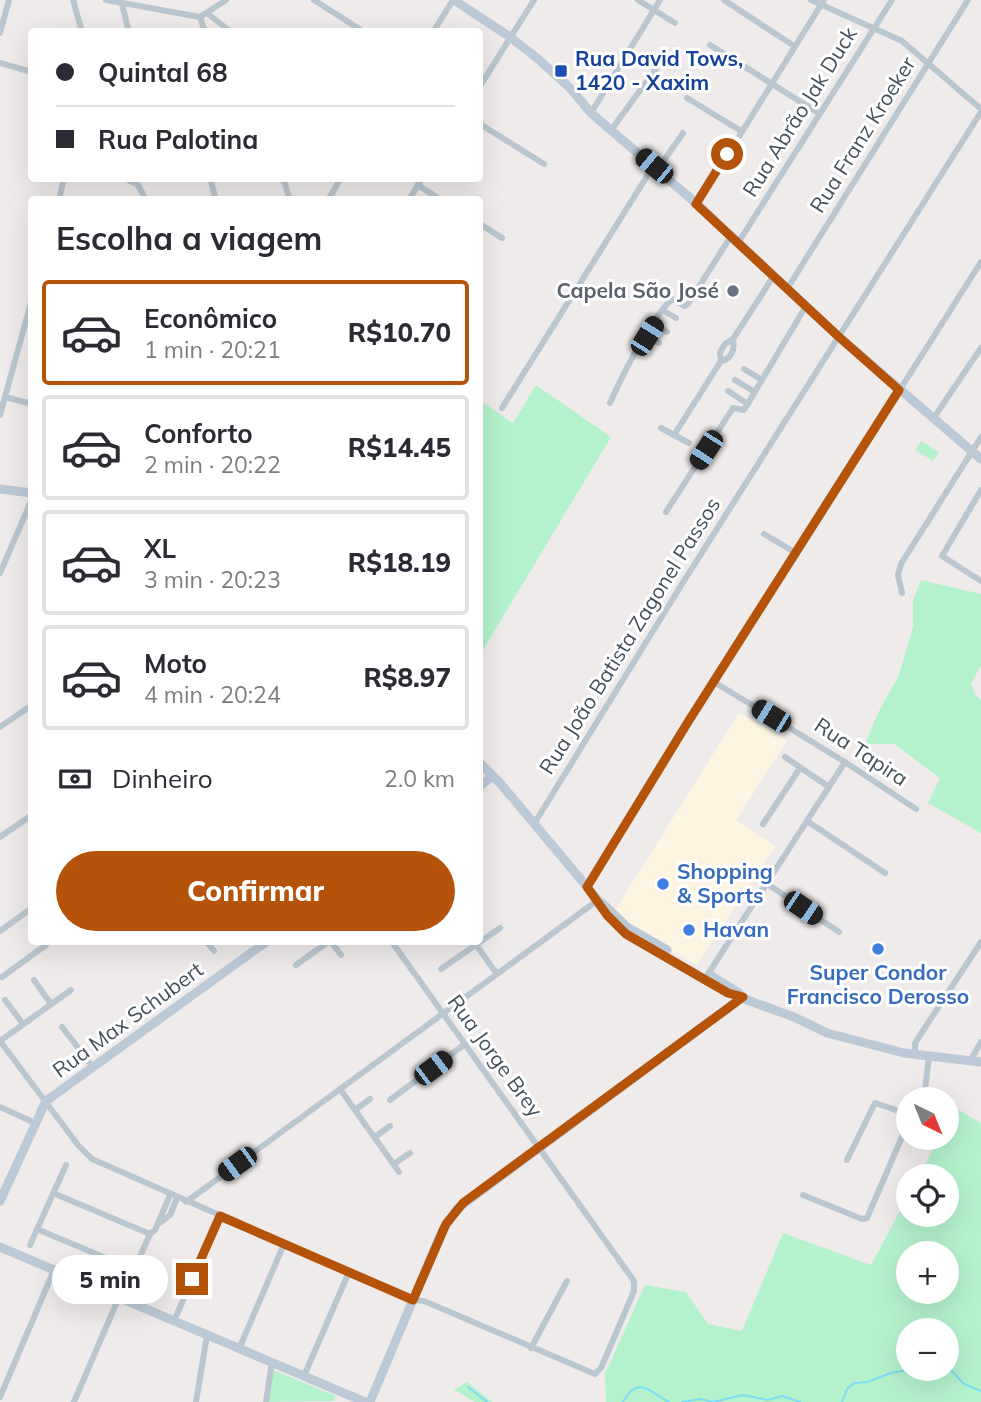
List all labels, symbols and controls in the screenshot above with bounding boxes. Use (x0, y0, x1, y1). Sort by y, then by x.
street label: Rua Abrão Jak Duck (736, 22, 862, 201)
place label: Rua David Tows, 1420 - Xaxim (575, 45, 743, 95)
street label: Rua Franz Kroeker (804, 51, 921, 217)
text: Quintal 68 (98, 56, 228, 89)
marker: Rua David Tows, 1420 - Xaxim (553, 63, 569, 79)
text: Rua Palotina (98, 123, 258, 156)
route start (711, 138, 743, 170)
car (632, 144, 677, 188)
text: Escolha a viagem (56, 218, 322, 258)
place label: Capela São José (556, 277, 719, 303)
marker: Capela São José (725, 283, 741, 299)
icon: car (60, 301, 123, 364)
text: Econômico (144, 302, 277, 335)
car (627, 313, 668, 359)
text: R$10.70 (348, 316, 451, 349)
text: 1 min · 20:21 (144, 335, 281, 364)
icon: car (60, 416, 123, 479)
text: Conforto (144, 417, 253, 450)
car (686, 427, 727, 473)
text: R$14.45 (348, 431, 451, 464)
text: 2 min · 20:22 (144, 450, 281, 479)
street label: Rua João Batista Zagonel Passos (533, 492, 725, 779)
icon: car (60, 531, 123, 594)
text: XL (144, 532, 176, 565)
text: R$18.19 (348, 546, 451, 579)
text: 3 min · 20:23 (144, 565, 281, 594)
icon: car (60, 646, 123, 709)
text: Moto (144, 647, 207, 680)
text: R$8.97 (363, 661, 451, 694)
text: 4 min · 20:24 (144, 680, 281, 709)
car (748, 696, 795, 736)
street label: Rua Tapira (810, 711, 913, 791)
icon: cash (56, 760, 94, 798)
text: Dinheiro (112, 762, 213, 795)
text: 2.0 km (384, 764, 455, 793)
button: Confirmar (56, 851, 455, 931)
place label: Shopping & Sports (677, 858, 773, 908)
marker: Shopping & Sports (655, 876, 671, 892)
car (780, 888, 827, 928)
place label: Havan (703, 916, 769, 942)
marker: Havan (681, 922, 697, 938)
marker: Super Condor Francisco Derosso (870, 941, 886, 957)
street label: Rua Max Schubert (47, 956, 208, 1082)
place label: Super Condor Francisco Derosso (787, 959, 969, 1009)
street label: Rua Jorge Brey (443, 989, 549, 1122)
car (410, 1047, 457, 1089)
north arrow (896, 1087, 959, 1150)
map controls (896, 1087, 959, 1381)
car (214, 1143, 261, 1185)
button: locate (896, 1164, 959, 1227)
button: + (896, 1241, 959, 1304)
callout: 5 min (52, 1254, 168, 1304)
route end (176, 1263, 208, 1295)
text: 5 min (79, 1265, 141, 1294)
button: − (896, 1318, 959, 1381)

